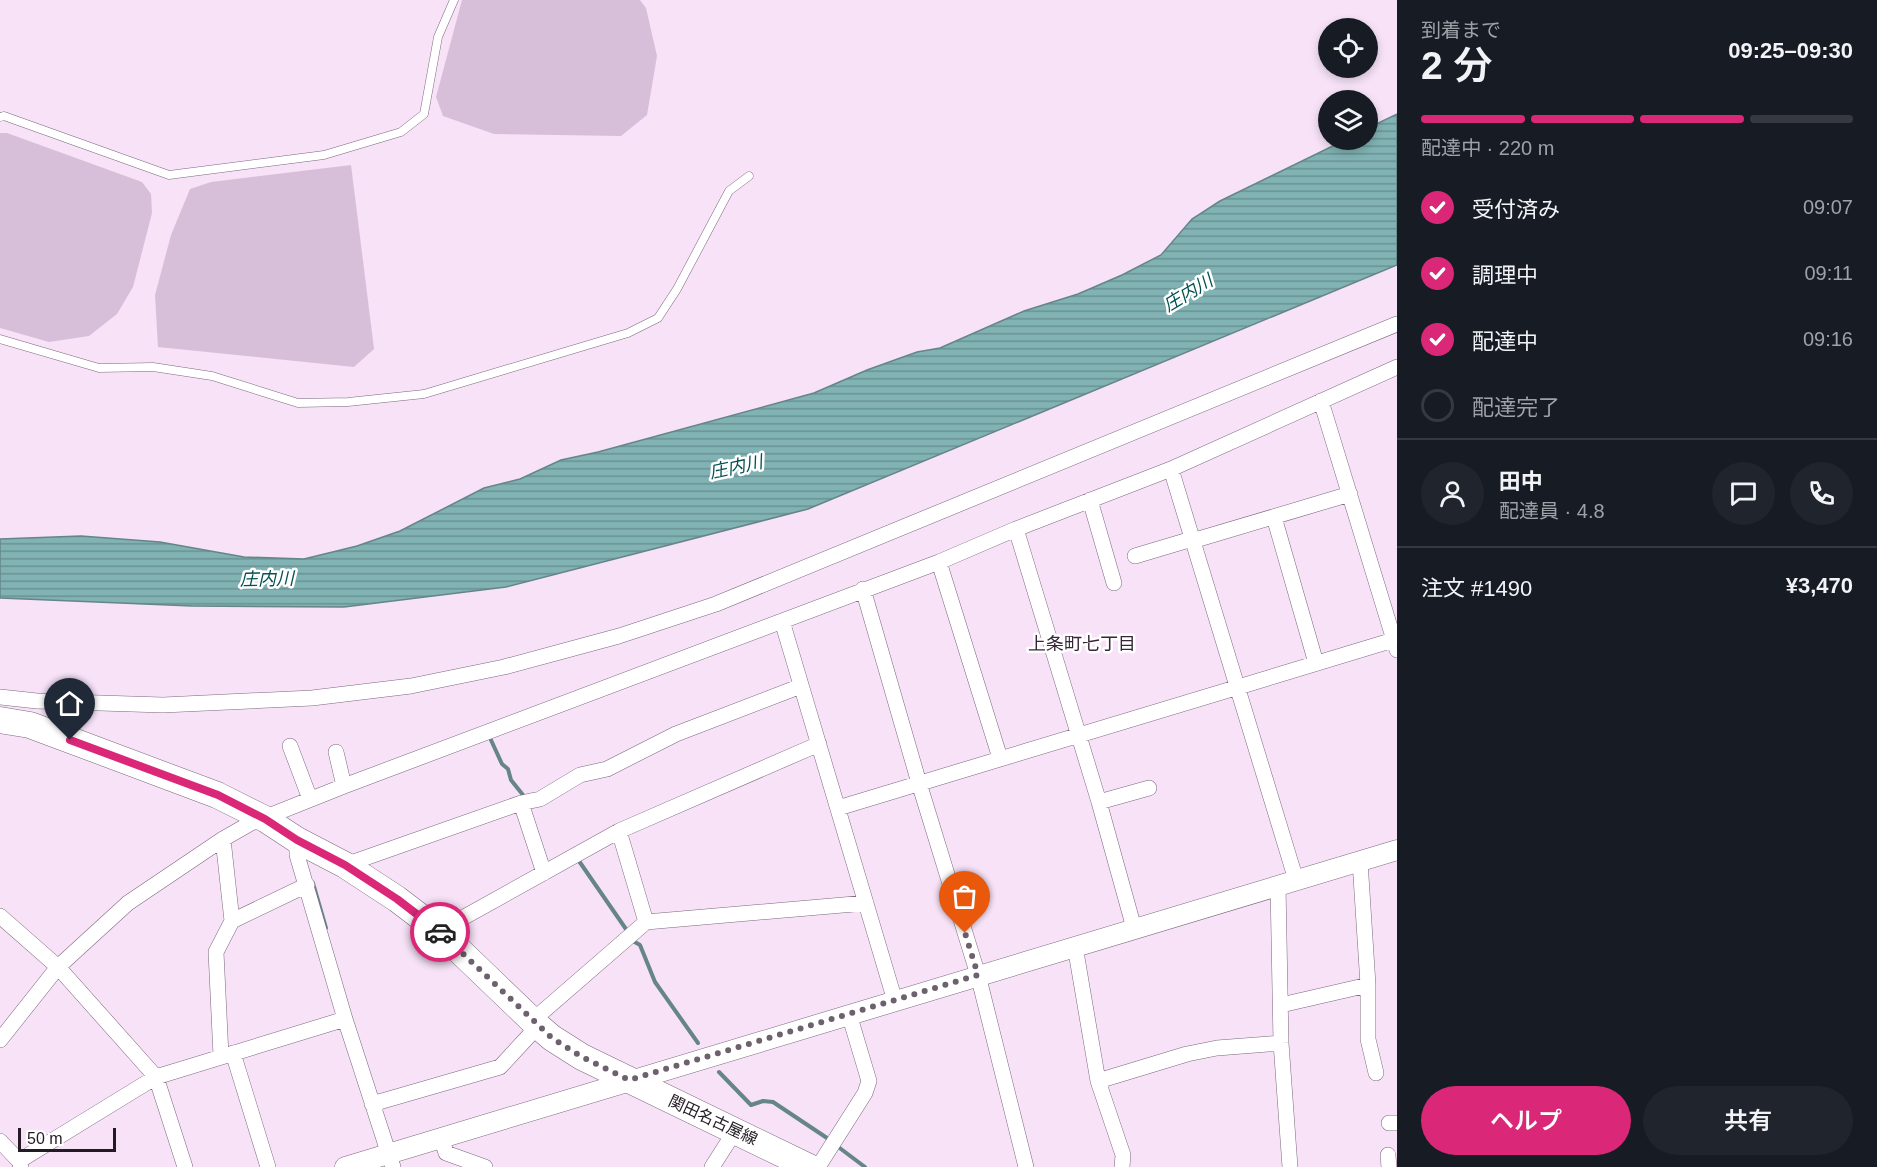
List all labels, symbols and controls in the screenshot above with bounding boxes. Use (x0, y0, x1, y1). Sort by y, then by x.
map controls (1318, 18, 1378, 150)
button: locate (1318, 18, 1378, 78)
text: 到着まで (1421, 19, 1501, 41)
text: 09:25–09:30 (1728, 38, 1853, 63)
text: 2 分 (1421, 44, 1493, 87)
button: layers (1318, 90, 1378, 150)
text: 配達中 · 220 m (1421, 137, 1554, 159)
icon: check (1421, 191, 1454, 224)
text: 09:07 (1803, 196, 1853, 218)
text: 受付済み (1472, 197, 1560, 222)
icon: check (1421, 257, 1454, 290)
text: 09:11 (1804, 262, 1853, 284)
text: 調理中 (1472, 263, 1538, 288)
water label: 庄内川 (1160, 269, 1218, 315)
icon: check (1421, 323, 1454, 356)
text: 09:16 (1803, 328, 1853, 350)
text: 配達中 (1472, 329, 1538, 354)
text: 配達完了 (1472, 395, 1560, 420)
water label: 庄内川 (708, 451, 766, 482)
button: person (1421, 462, 1484, 525)
button: chat (1712, 462, 1775, 525)
button: phone (1790, 462, 1853, 525)
text: 田中 (1499, 469, 1543, 494)
text: 配達員 · 4.8 (1499, 500, 1605, 522)
water label: 庄内川 (240, 568, 296, 589)
text: ¥3,470 (1786, 573, 1853, 598)
text: 注文 #1490 (1421, 576, 1532, 601)
district label: 上条町七丁目 (1028, 634, 1136, 654)
pin (44, 678, 95, 740)
icon: home (53, 687, 86, 720)
pin (939, 871, 990, 933)
icon: bag (948, 880, 981, 913)
courier (410, 902, 470, 962)
icon: car (424, 916, 457, 949)
button: ヘルプ (1421, 1086, 1631, 1155)
button: 共有 (1643, 1086, 1853, 1155)
street label: 関田名古屋線 (666, 1092, 760, 1148)
scale bar (18, 1125, 116, 1152)
text: 50 m (27, 1130, 63, 1147)

